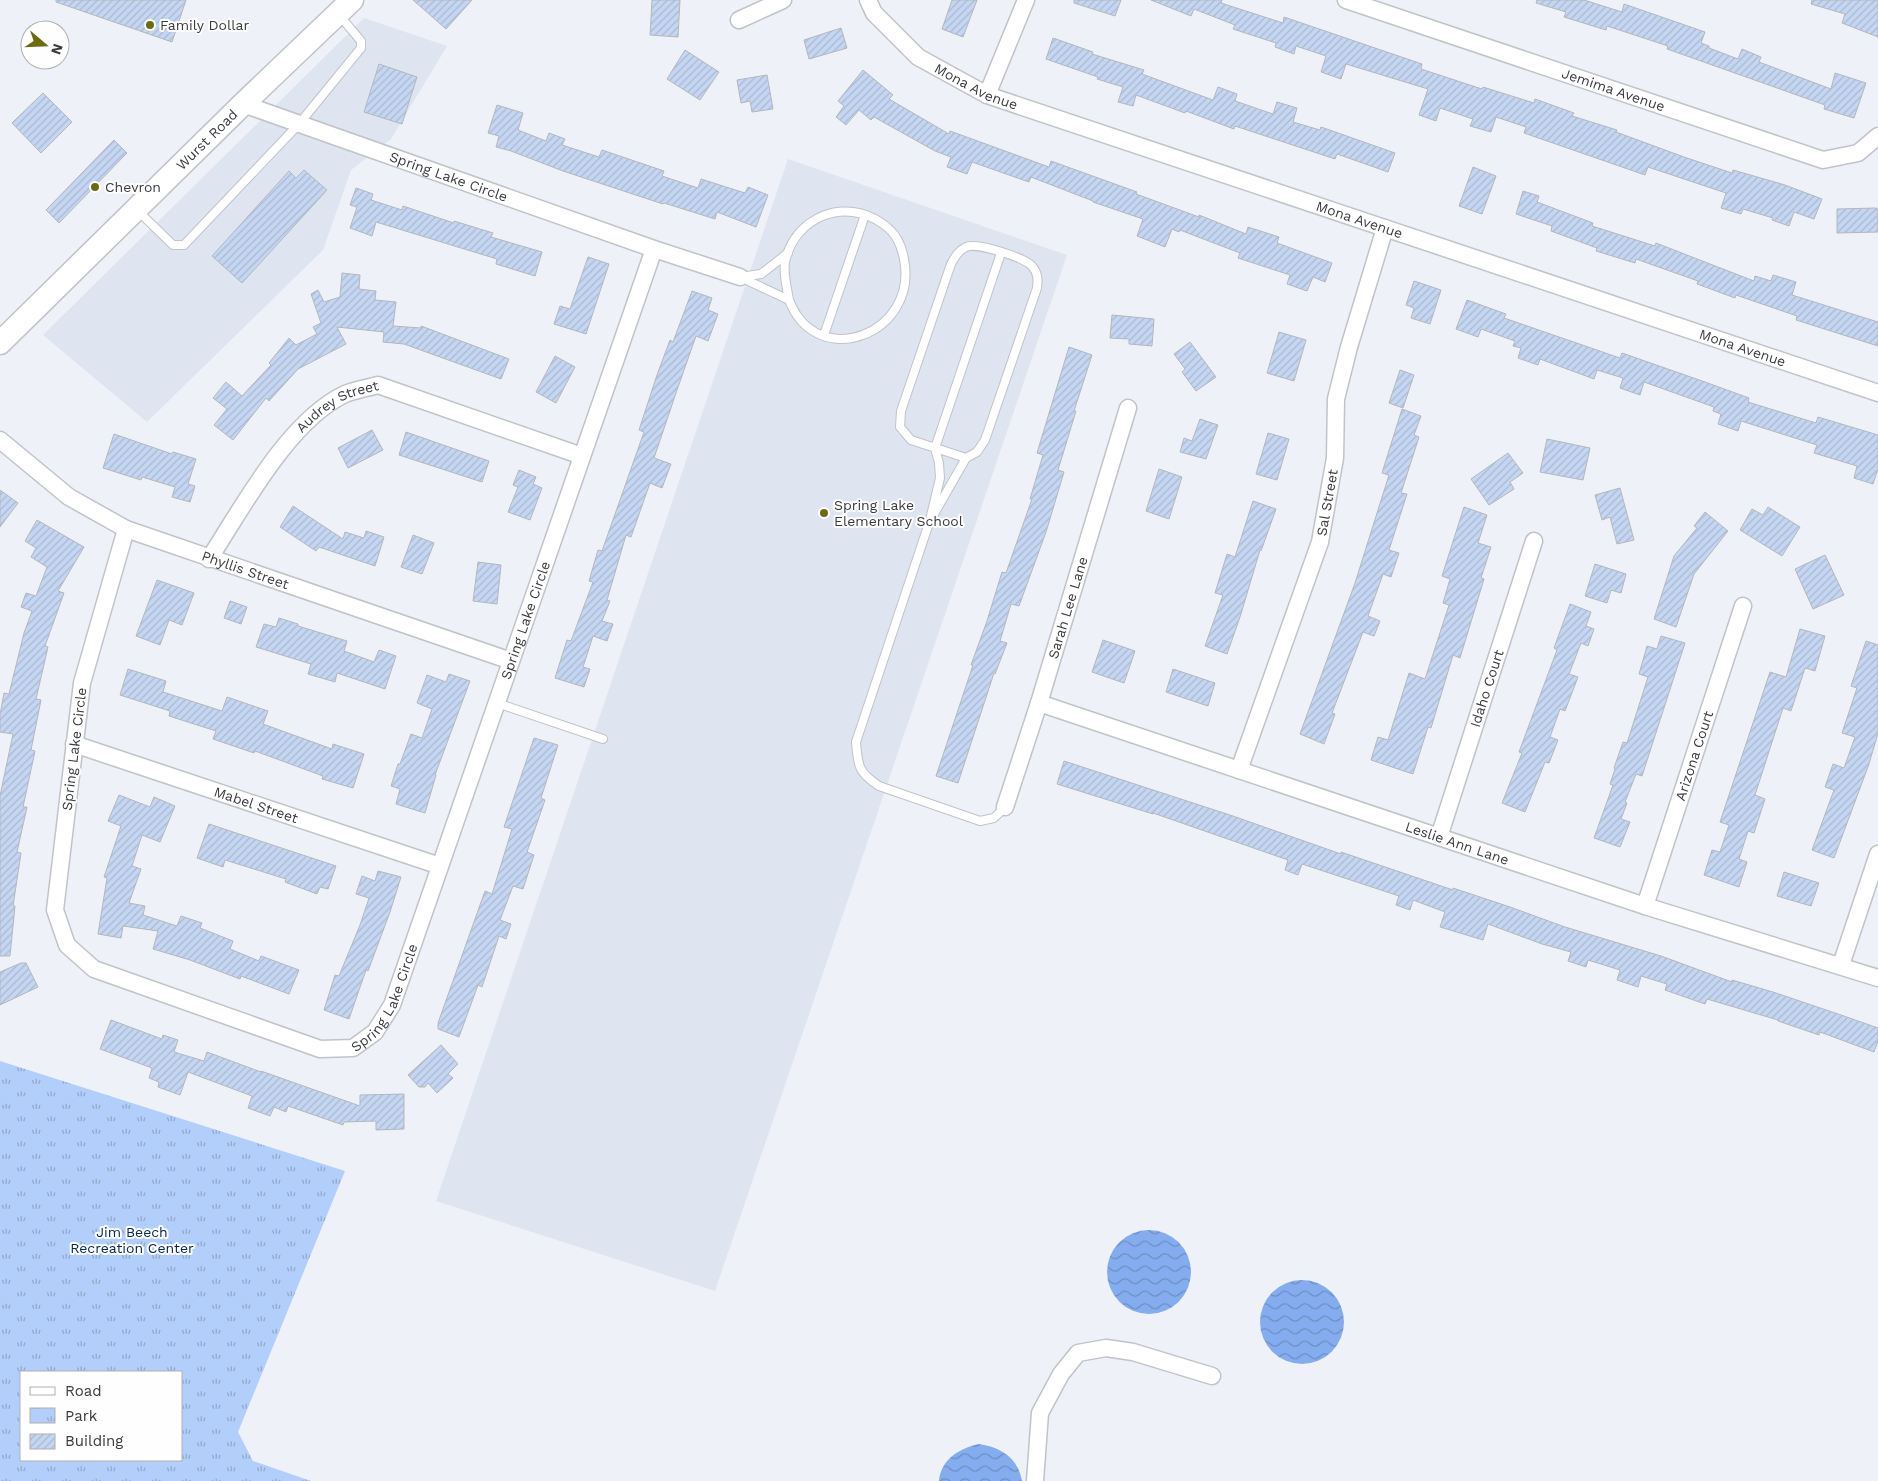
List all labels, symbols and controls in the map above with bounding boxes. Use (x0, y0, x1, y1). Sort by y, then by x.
place label: Family Dollar (160, 17, 249, 33)
marker: Family Dollar (144, 19, 156, 31)
north arrow (20, 20, 70, 70)
text: N (48, 42, 67, 57)
street label: Mona Avenue (932, 60, 1020, 113)
street label: Jemima Avenue (1560, 65, 1667, 114)
street label: Wurst Road (173, 106, 241, 173)
street label: Spring Lake Circle (387, 148, 510, 205)
place label: Chevron (105, 179, 161, 195)
marker: Chevron (89, 181, 101, 193)
street label: Mona Avenue (1314, 198, 1405, 241)
street label: Mona Avenue (1697, 326, 1788, 370)
street label: Audrey Street (293, 377, 380, 436)
street label: Sal Street (1313, 468, 1341, 537)
place label: Spring Lake Elementary School (834, 497, 964, 529)
marker: Spring Lake Elementary School (818, 507, 830, 519)
street label: Phyllis Street (200, 548, 291, 592)
street label: Sarah Lee Lane (1045, 555, 1091, 661)
street label: Spring Lake Circle (497, 559, 553, 681)
street label: Idaho Court (1467, 648, 1507, 729)
street label: Spring Lake Circle (59, 687, 89, 811)
street label: Arizona Court (1672, 709, 1716, 803)
street label: Mabel Street (212, 783, 300, 826)
street label: Leslie Ann Lane (1403, 818, 1511, 868)
street label: Spring Lake Circle (348, 942, 421, 1055)
park label: Jim Beech Recreation Center (70, 1224, 194, 1256)
legend (20, 1371, 182, 1461)
text: Road (65, 1382, 102, 1400)
text: Park (65, 1407, 98, 1425)
text: Building (65, 1432, 123, 1450)

